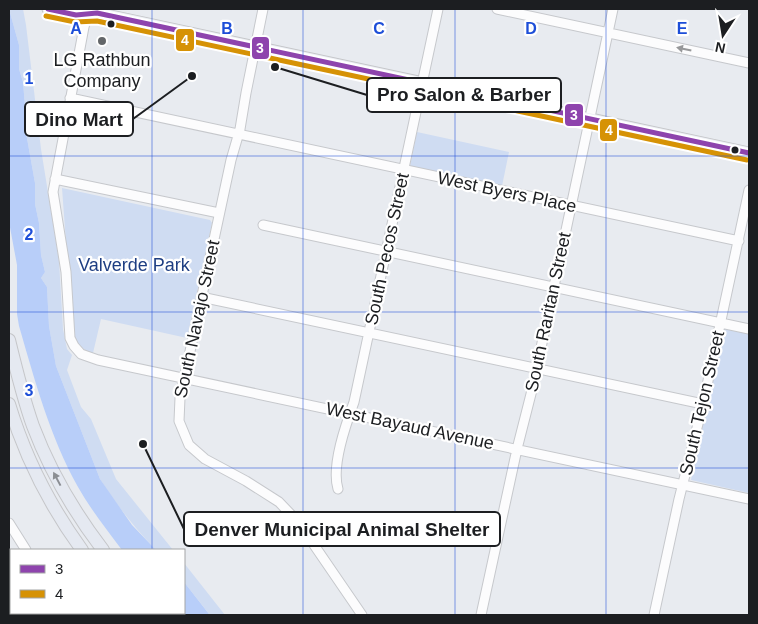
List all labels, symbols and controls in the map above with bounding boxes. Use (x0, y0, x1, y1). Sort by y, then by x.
north arrow (698, 10, 748, 60)
unlabelled marker (106, 19, 116, 29)
text: A (70, 20, 82, 37)
text: B (221, 20, 233, 37)
text: C (373, 20, 385, 37)
text: D (525, 20, 537, 37)
text: E (677, 20, 688, 37)
line badge: 4 (175, 28, 195, 52)
text: 4 (181, 32, 189, 48)
marker: LG Rathbun Company (96, 35, 108, 47)
line badge: 3 (251, 36, 270, 60)
text: N (714, 39, 727, 57)
text: 3 (256, 40, 264, 56)
one-way arrow (677, 45, 692, 53)
place label: LG Rathbun Company (53, 50, 151, 91)
text: 1 (25, 70, 34, 87)
callout: Pro Salon & Barber (367, 78, 561, 112)
text: Pro Salon & Barber (377, 84, 552, 105)
callout: Dino Mart (25, 102, 133, 136)
line badge: 3 (564, 103, 584, 127)
text: 3 (570, 107, 578, 123)
text: Dino Mart (35, 109, 123, 130)
line badge: 4 (599, 118, 618, 142)
text: 4 (605, 122, 613, 138)
unlabelled marker (730, 145, 740, 155)
street label: West Byers Place (436, 167, 578, 217)
street label: South Pecos Street (361, 171, 413, 327)
text: 2 (25, 226, 34, 243)
street label: South Raritan Street (521, 230, 575, 394)
street label: South Navajo Street (170, 238, 224, 400)
park label: Valverde Park (78, 255, 191, 275)
street label: South Tejon Street (676, 329, 728, 477)
text: 3 (25, 382, 34, 399)
street label: West Bayaud Avenue (324, 398, 496, 454)
one-way arrow (53, 472, 61, 487)
callout: Denver Municipal Animal Shelter (184, 512, 500, 546)
text: Denver Municipal Animal Shelter (195, 519, 490, 540)
legend (10, 549, 185, 614)
text: 3 (55, 560, 63, 577)
text: 4 (55, 585, 63, 602)

